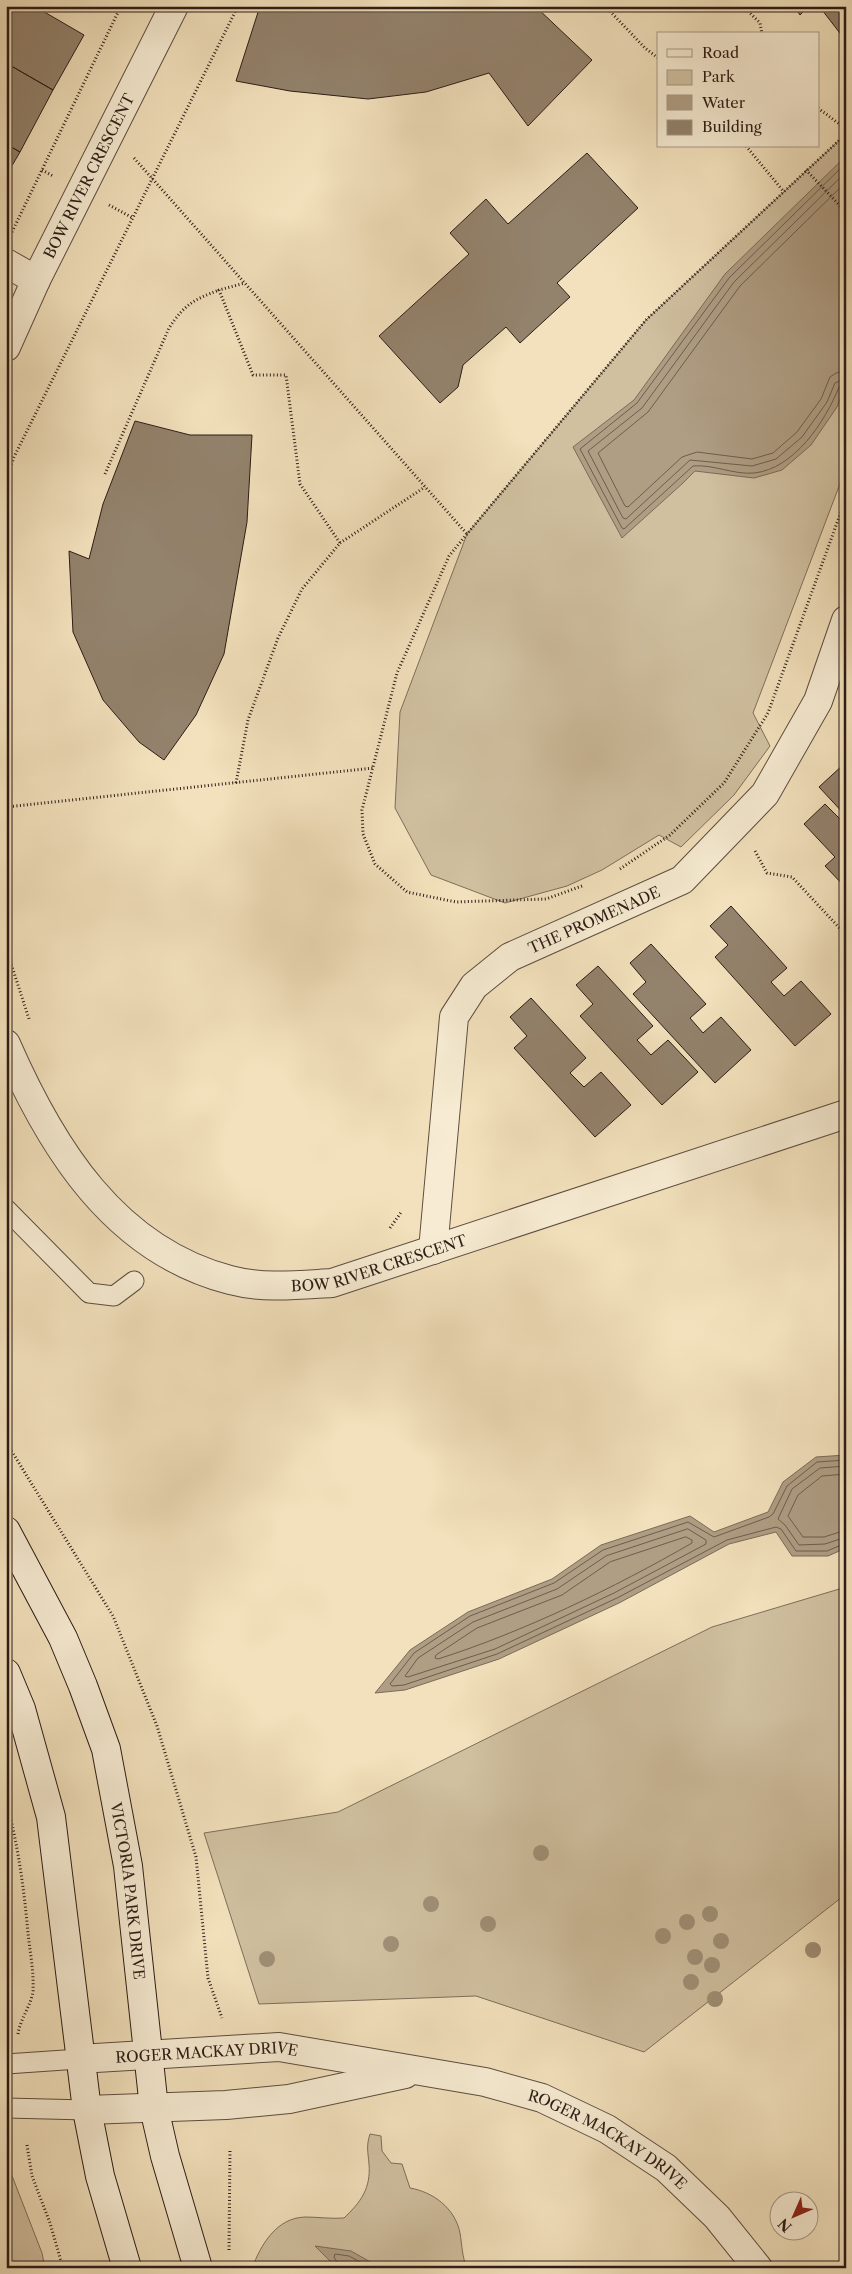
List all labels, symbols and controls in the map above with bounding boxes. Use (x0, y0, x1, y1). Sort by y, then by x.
legend (657, 32, 820, 148)
text: Road (702, 43, 739, 62)
text: Park (702, 67, 736, 86)
street label: BOW RIVER CRESCENT (39, 90, 138, 261)
text: Water (701, 93, 746, 112)
text: Building (702, 117, 762, 136)
street label: THE PROMENADE (525, 882, 663, 957)
street label: BOW RIVER CRESCENT (291, 1230, 470, 1295)
street label: VICTORIA PARK DRIVE (106, 1800, 150, 1980)
street label: ROGER MACKAY DRIVE (115, 2037, 299, 2066)
street label: ROGER MACKAY DRIVE (526, 2085, 691, 2193)
north arrow (770, 2192, 820, 2242)
text: N (774, 2215, 795, 2236)

